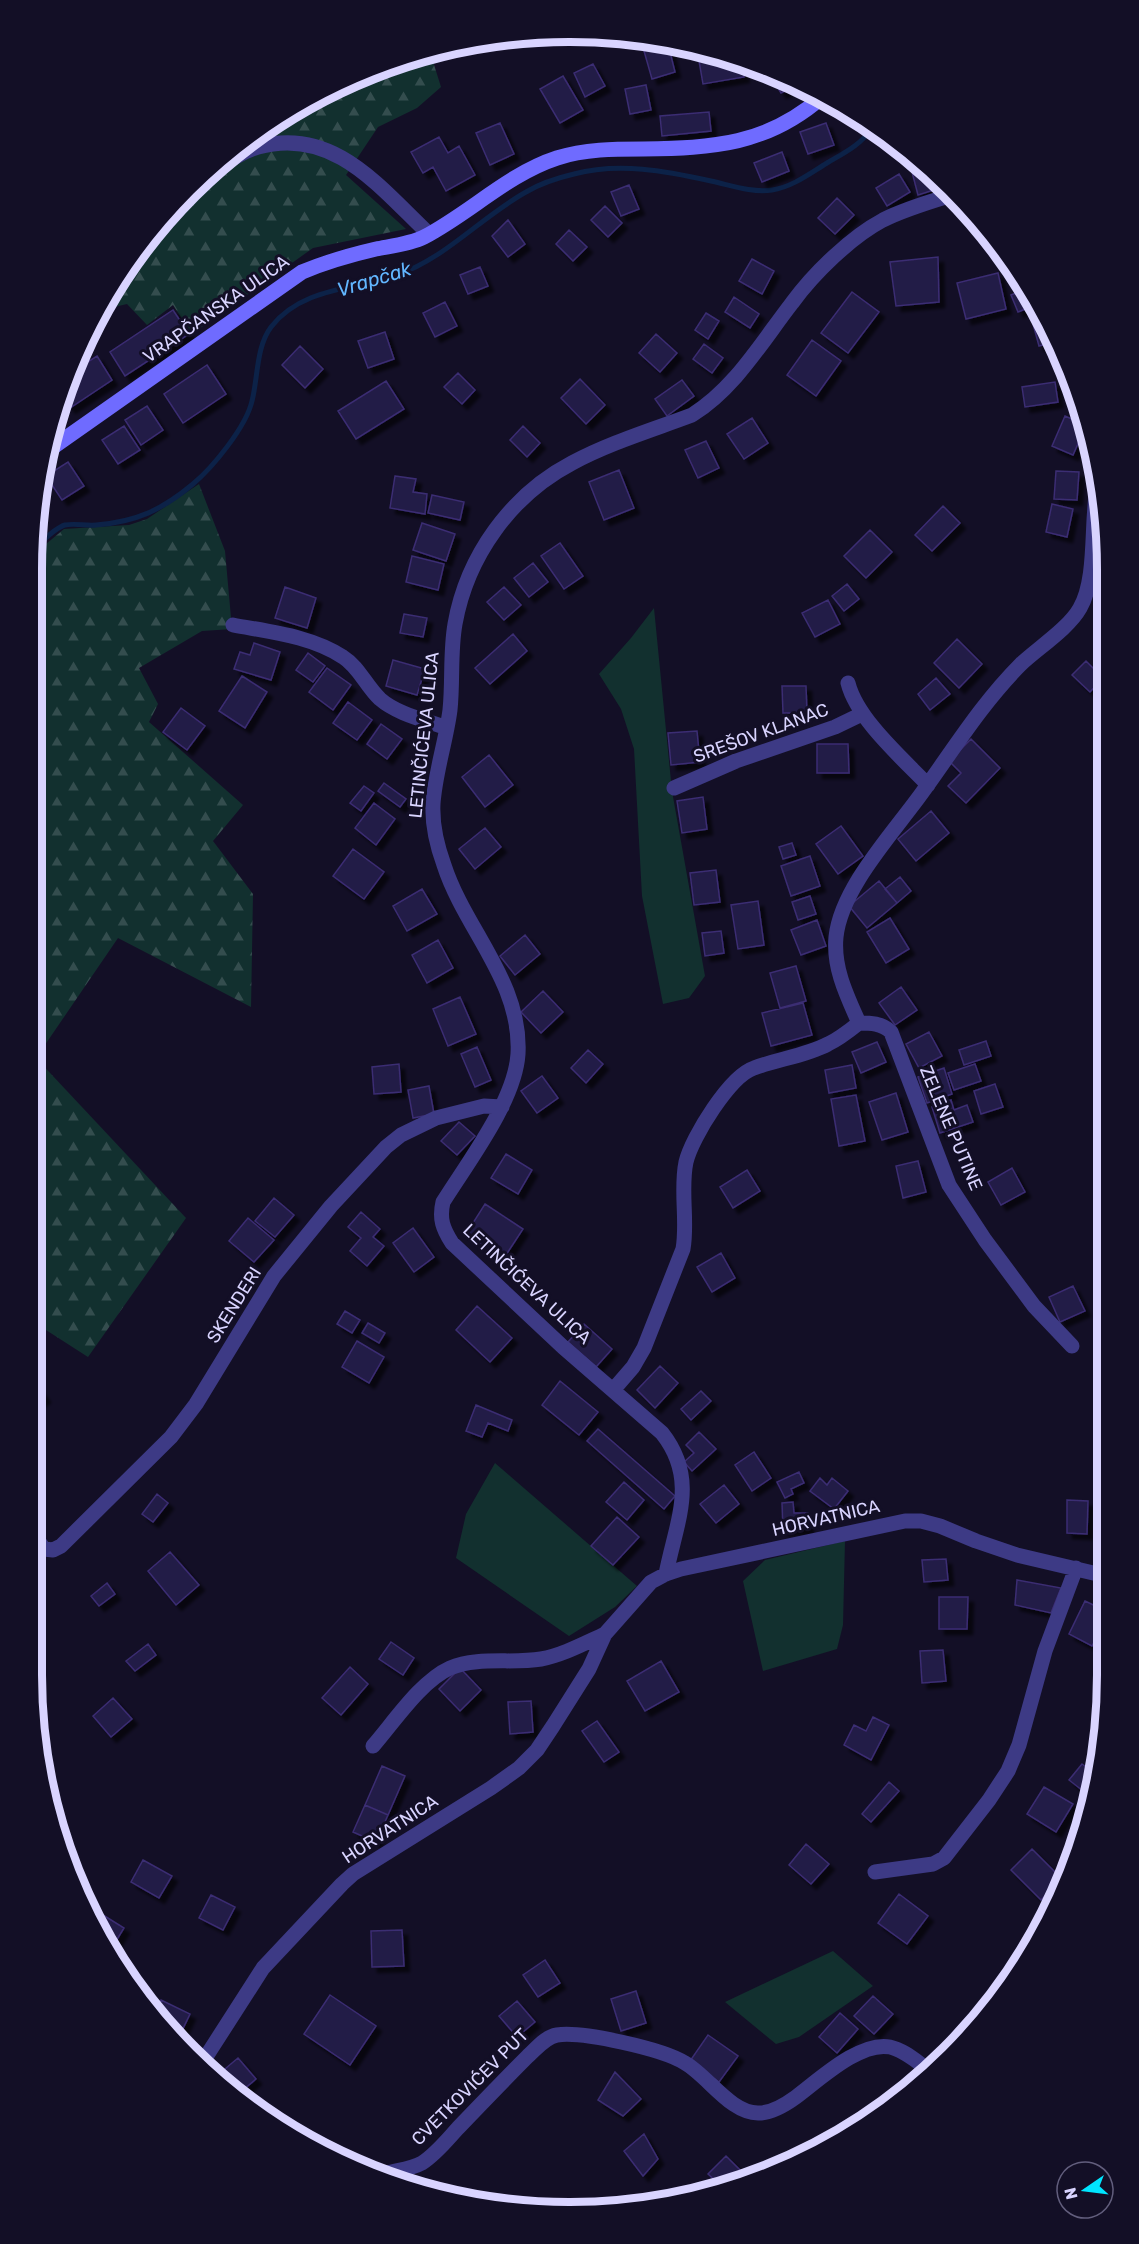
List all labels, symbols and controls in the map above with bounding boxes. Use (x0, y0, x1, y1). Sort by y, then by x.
street label: VRAPČANSKA ULICA (139, 250, 293, 368)
water label: Vrapčak (334, 256, 415, 302)
street label: LETINČIĆEVA ULICA (404, 651, 444, 819)
street label: SREŠOV KLANAC (691, 698, 831, 768)
street label: ZELENE PUTINE (915, 1062, 987, 1194)
street label: LETINČIĆEVA ULICA (458, 1219, 596, 1349)
street label: SKENDERI (202, 1263, 266, 1347)
street label: HORVATNICA (770, 1495, 882, 1541)
street label: HORVATNICA (338, 1790, 442, 1868)
street label: CVETKOVIĆEV PUT (407, 2024, 533, 2150)
north arrow (1055, 2160, 1115, 2220)
text: N (1060, 2186, 1082, 2201)

